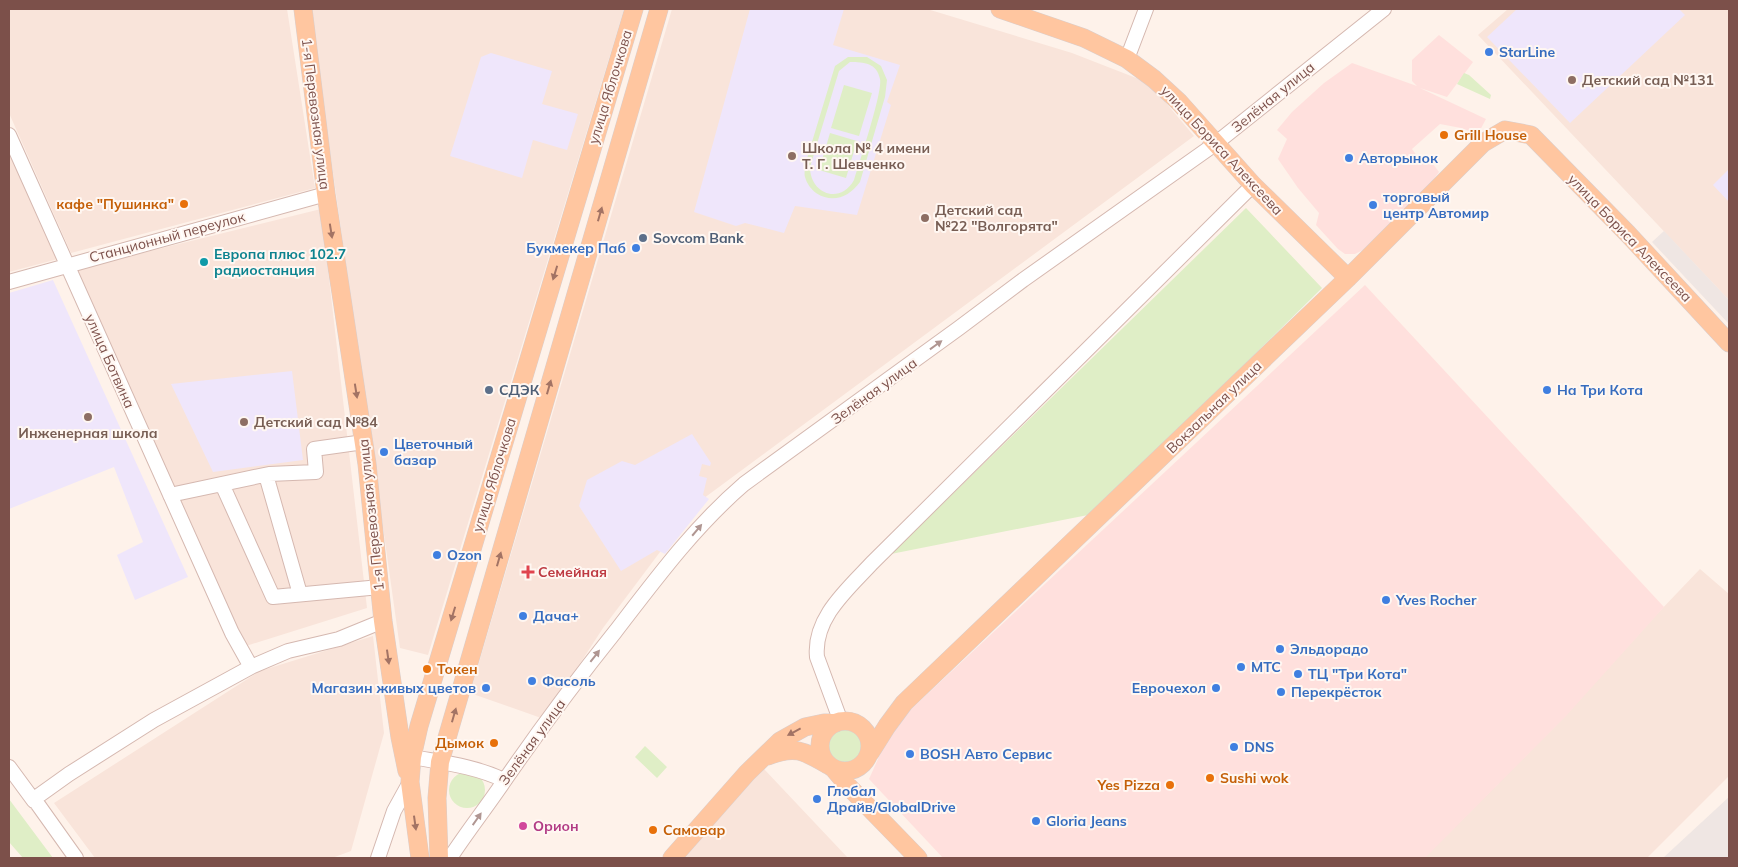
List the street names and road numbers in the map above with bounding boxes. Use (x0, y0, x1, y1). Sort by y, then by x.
street label: улица Яблочкова (584, 28, 636, 146)
street label: 1-я Перевозная улица (298, 37, 334, 191)
street label: Зелёная улица (1228, 58, 1318, 136)
street label: улица Бориса Алексеева (1157, 81, 1287, 219)
street label: улица Бориса Алексеева (1564, 170, 1696, 306)
street label: Станционный переулок (87, 207, 247, 266)
street label: улица Ботвина (81, 311, 139, 411)
street label: Зелёная улица (827, 354, 921, 428)
street label: Вокзальная улица (1163, 357, 1265, 457)
street label: улица Яблочкова (468, 416, 520, 534)
street label: 1-я Перевозная улица (354, 438, 388, 592)
street label: Зелёная улица (495, 695, 569, 789)

